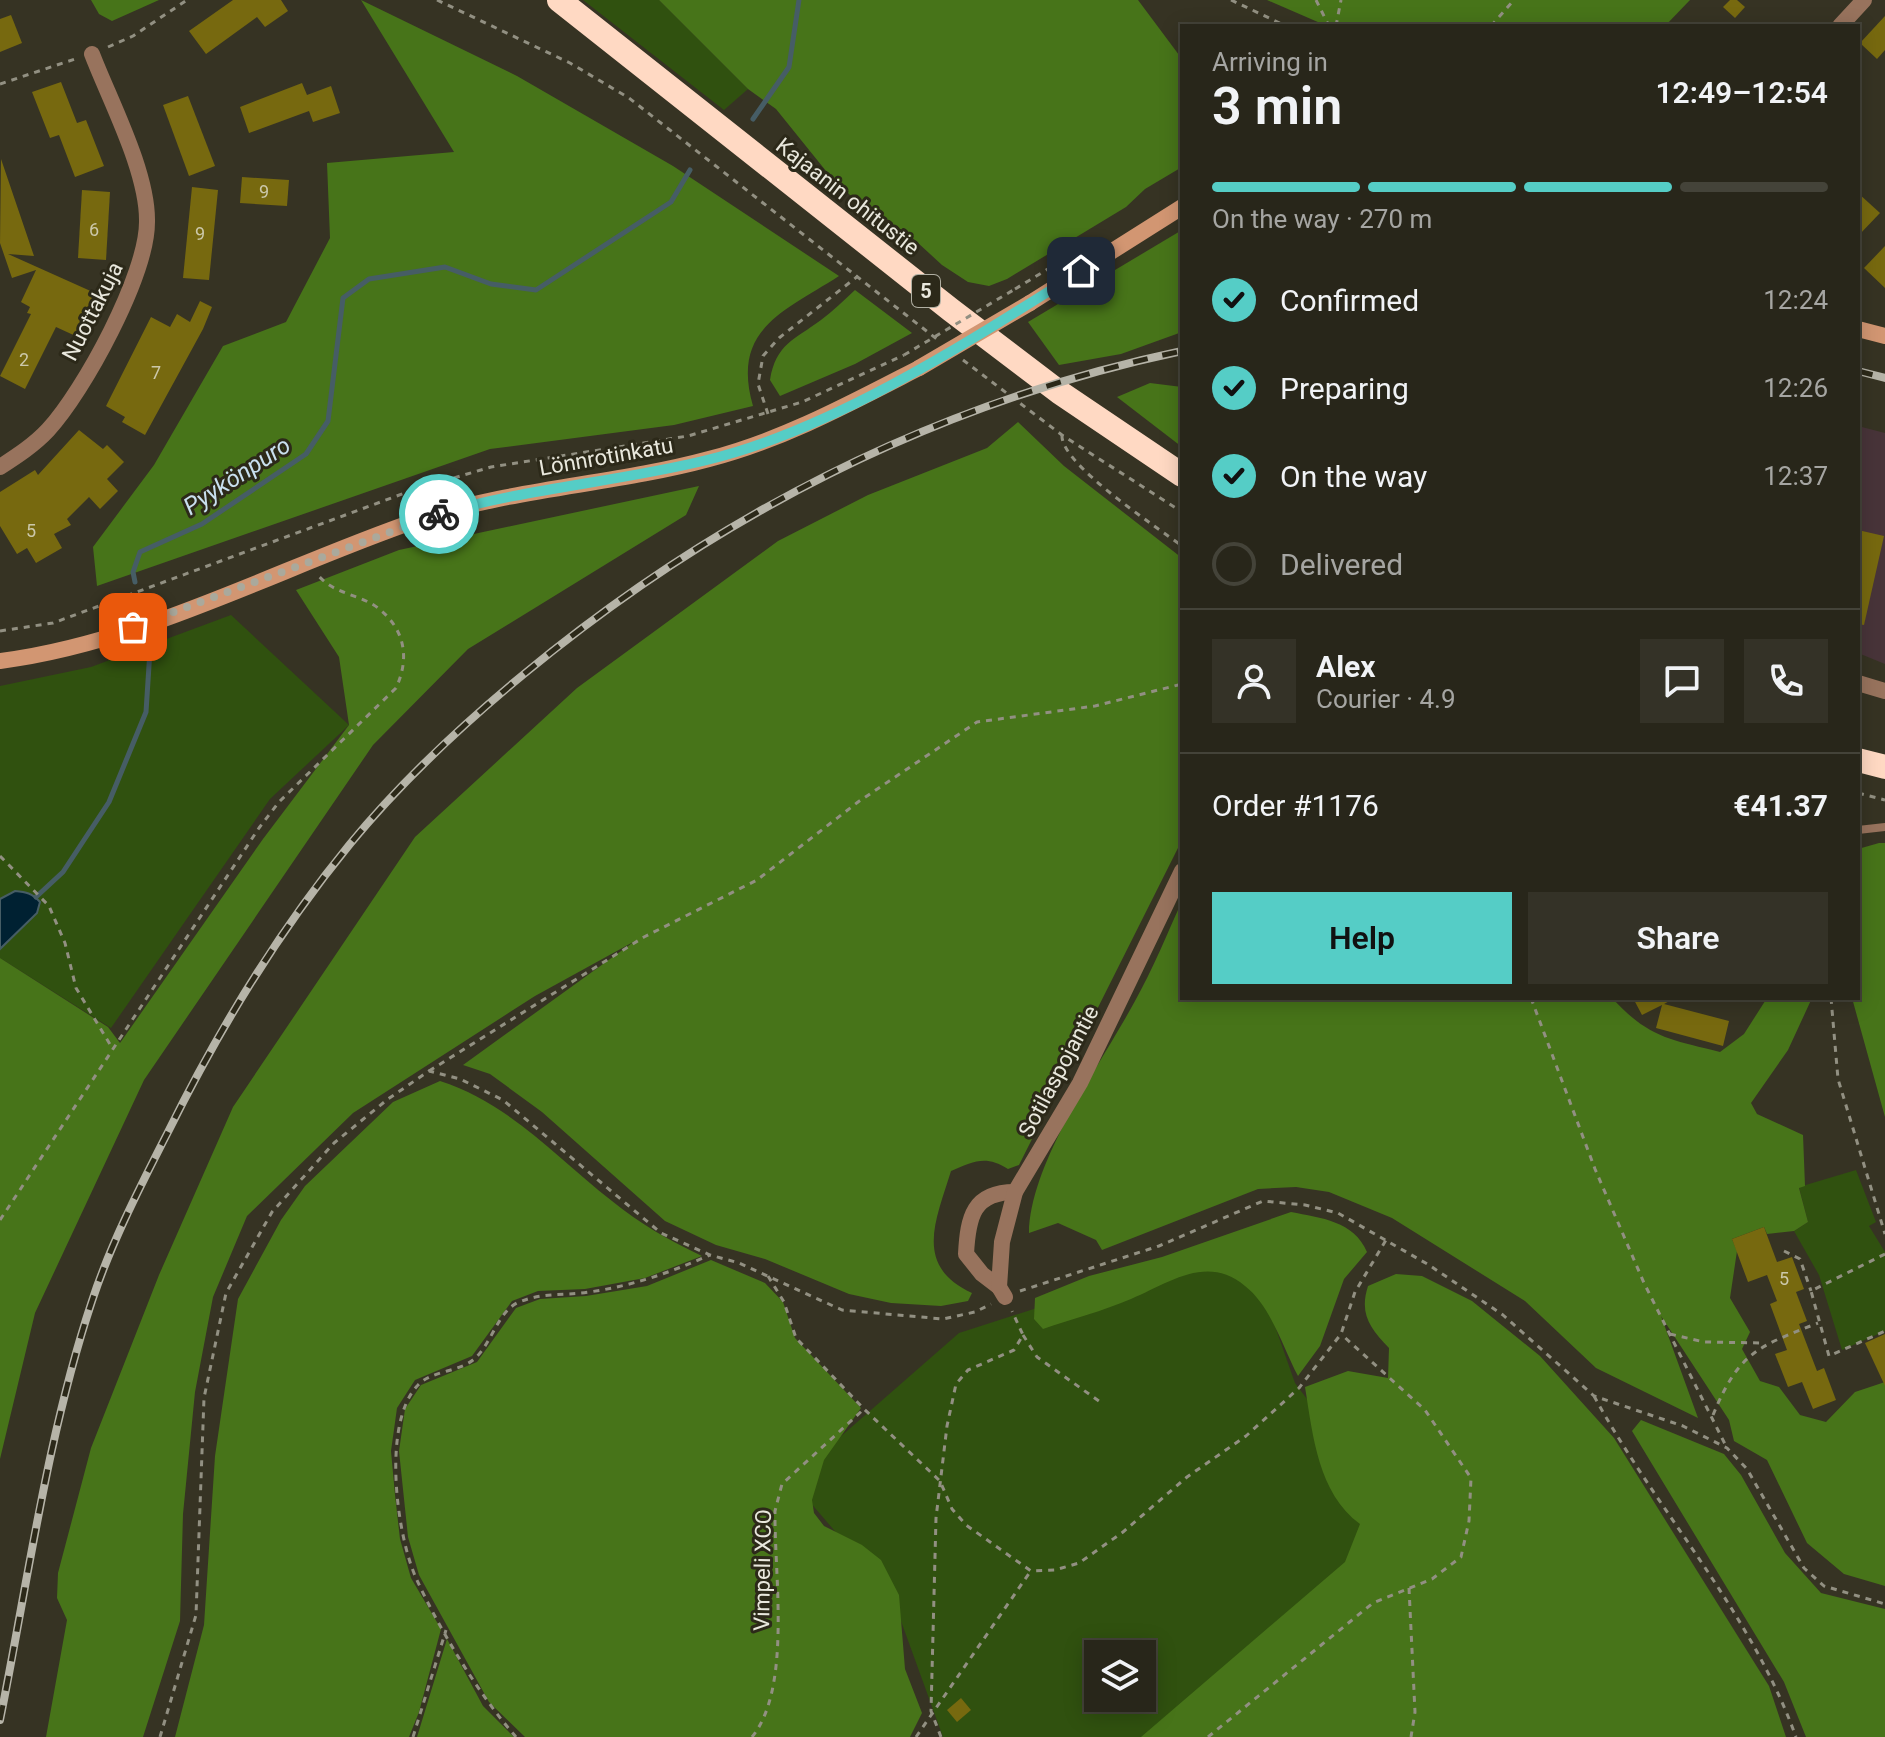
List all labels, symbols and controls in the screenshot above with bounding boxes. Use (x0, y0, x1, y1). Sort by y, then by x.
text: Arriving in (1212, 47, 1328, 77)
text: 12:49–12:54 (1655, 75, 1828, 110)
text: 3 min (1212, 76, 1342, 137)
street label: Kajaanin ohitustie (771, 133, 924, 260)
house number: 9 (259, 181, 269, 202)
text: On the way · 270 m (1212, 204, 1432, 234)
house number: 6 (89, 219, 99, 240)
house number: 9 (195, 223, 205, 244)
pin (1047, 237, 1115, 305)
icon: home (1059, 249, 1103, 293)
street label: Nuottakuja (57, 258, 128, 365)
road number: 5 (912, 275, 940, 307)
icon: check (1212, 278, 1256, 322)
text: Confirmed (1280, 283, 1419, 318)
text: 12:24 (1763, 285, 1828, 315)
house number: 2 (19, 349, 29, 370)
house number: 7 (151, 362, 161, 383)
icon: check (1212, 366, 1256, 410)
text: Preparing (1280, 371, 1409, 406)
text: 12:26 (1763, 373, 1828, 403)
water label: Pyykönpuro (178, 431, 296, 521)
street label: Lönnrotinkatu (537, 432, 675, 481)
icon: check (1212, 454, 1256, 498)
text: On the way (1280, 459, 1427, 494)
text: 12:37 (1763, 461, 1828, 491)
courier (399, 474, 479, 554)
icon: bike (417, 492, 461, 536)
house number: 5 (26, 520, 36, 541)
text: Delivered (1280, 547, 1403, 582)
pin (99, 593, 167, 661)
icon: bag (111, 605, 155, 649)
button: person (1212, 639, 1296, 723)
button: chat (1640, 639, 1724, 723)
button: phone (1744, 639, 1828, 723)
text: Alex (1316, 649, 1376, 684)
text: Courier · 4.9 (1316, 684, 1456, 714)
text: Order #1176 (1212, 788, 1379, 823)
text: €41.37 (1733, 788, 1828, 823)
button: Help (1212, 892, 1512, 984)
button: Share (1528, 892, 1828, 984)
street label: Sotilaspojantie (1013, 1001, 1104, 1141)
house number: 5 (1779, 1268, 1789, 1289)
street label: Vimpeli XCO (749, 1509, 776, 1631)
map controls (1084, 1640, 1156, 1712)
button: layers (1084, 1640, 1156, 1712)

